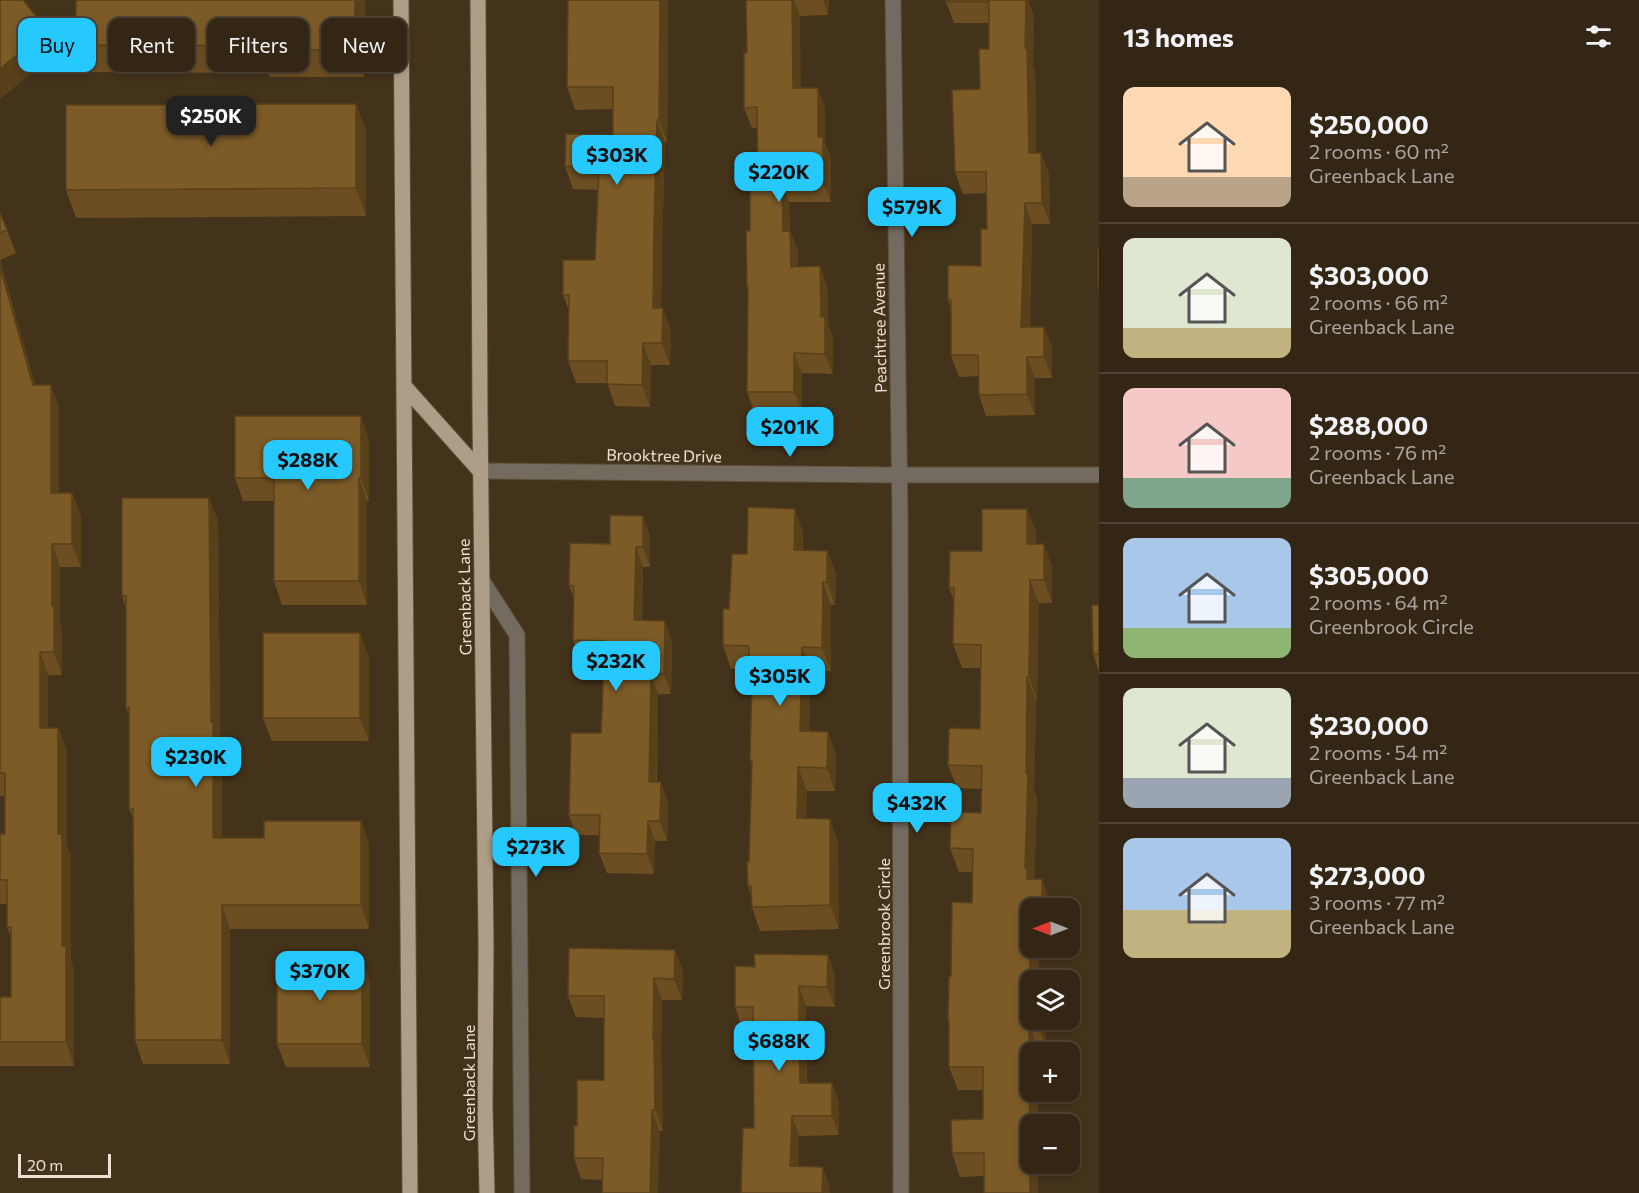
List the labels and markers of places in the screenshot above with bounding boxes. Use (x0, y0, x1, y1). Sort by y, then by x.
pin: $250K (169, 96, 253, 147)
pin: $303K (575, 135, 659, 186)
pin: $220K (737, 152, 821, 203)
pin: $579K (870, 187, 954, 238)
pin: $201K (748, 407, 832, 458)
pin: $288K (266, 440, 350, 491)
pin: $232K (574, 641, 658, 692)
pin: $305K (738, 656, 822, 707)
pin: $230K (154, 737, 238, 788)
pin: $432K (875, 783, 959, 834)
pin: $273K (494, 827, 578, 878)
pin: $370K (278, 951, 362, 1002)
pin: $688K (737, 1021, 821, 1072)

